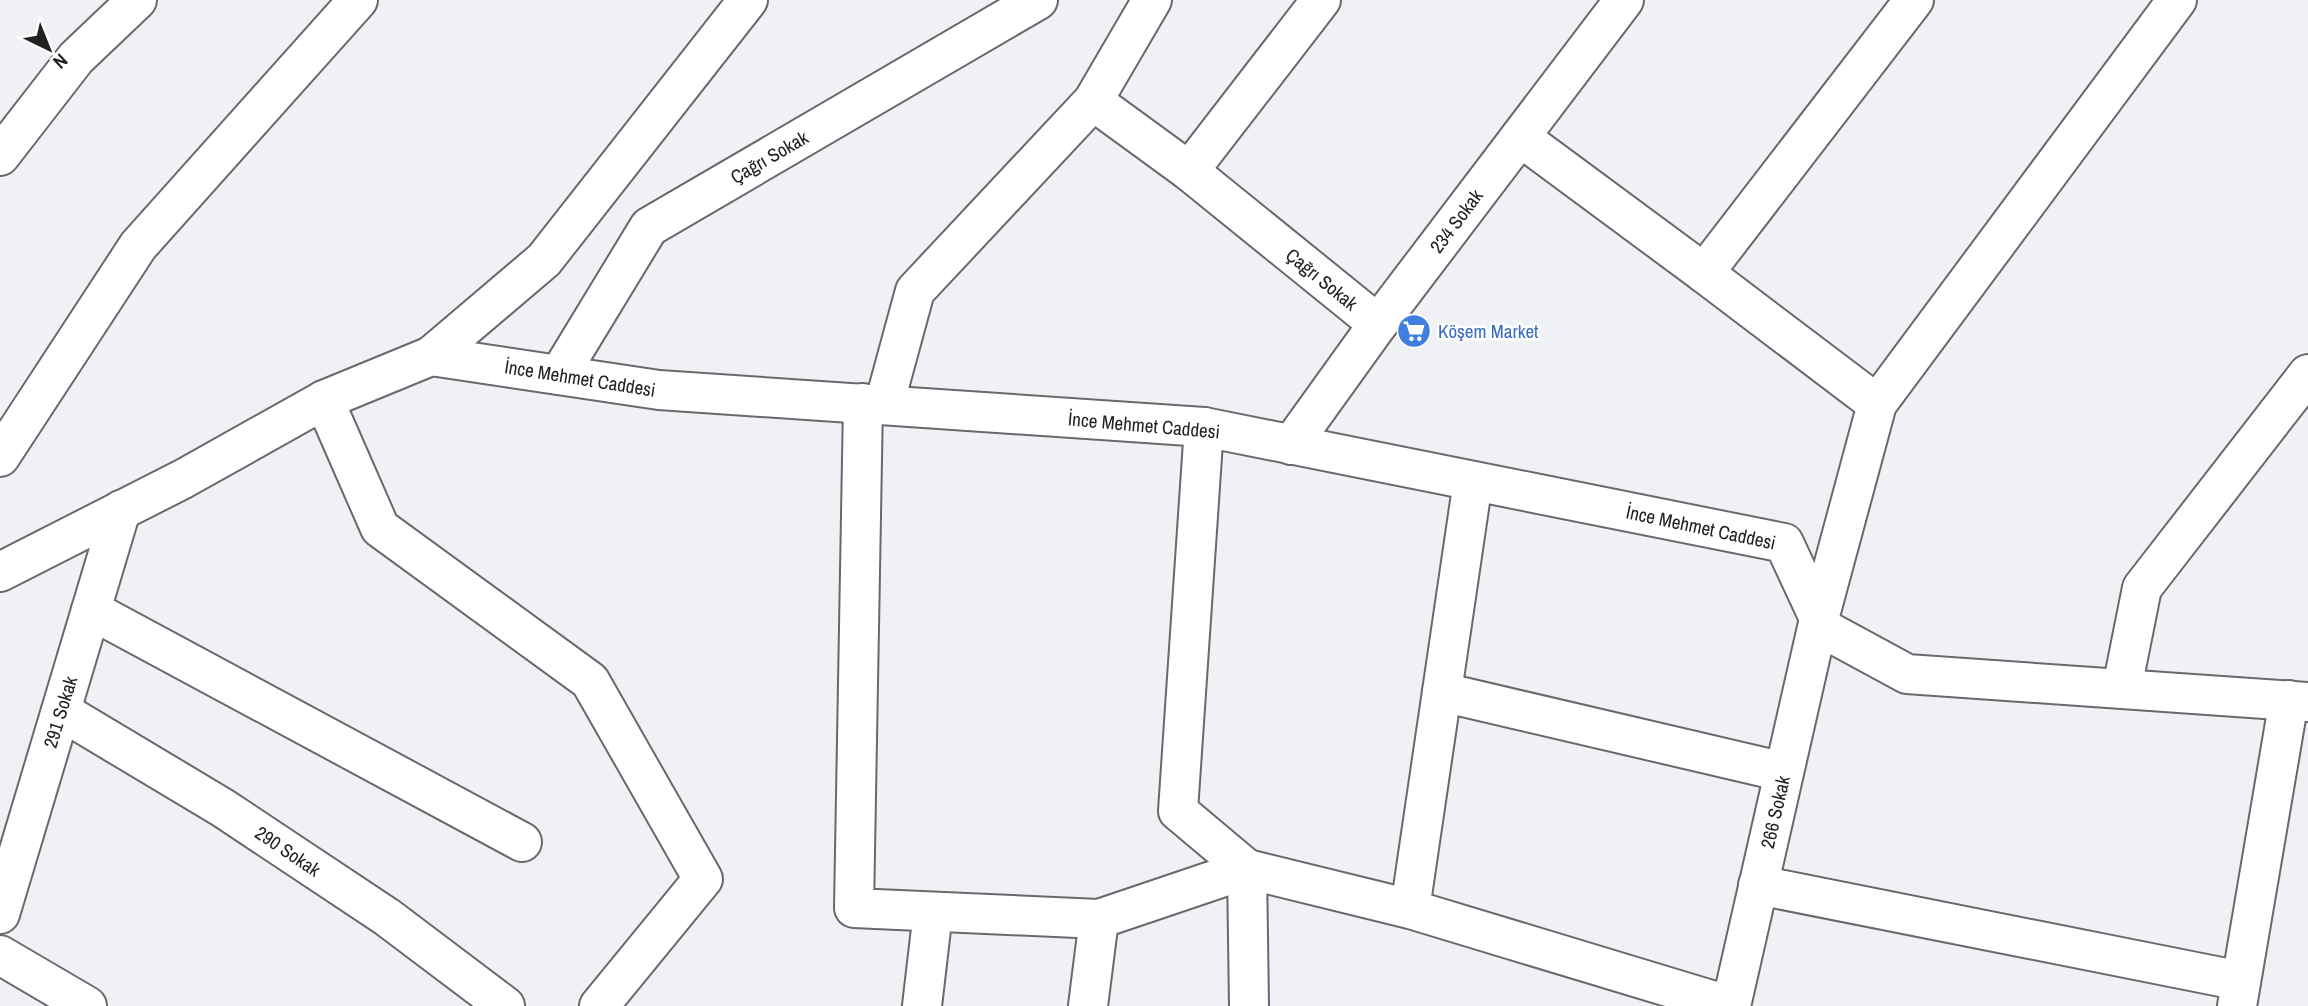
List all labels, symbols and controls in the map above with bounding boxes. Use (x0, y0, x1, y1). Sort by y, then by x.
north arrow (14, 14, 84, 84)
text: N (48, 48, 74, 75)
street label: Çağrı Sokak (725, 124, 813, 190)
street label: 234 Sokak (1423, 184, 1489, 258)
street label: Çağrı Sokak (1281, 242, 1364, 316)
supermarket icon: Köşem Market (1395, 312, 1433, 350)
place label: Köşem Market (1438, 318, 1539, 344)
street label: İnce Mehmet Caddesi (503, 353, 657, 403)
street label: İnce Mehmet Caddesi (1067, 405, 1221, 445)
street label: İnce Mehmet Caddesi (1624, 498, 1778, 556)
street label: 291 Sokak (37, 673, 83, 751)
street label: 266 Sokak (1754, 773, 1796, 851)
street label: 290 Sokak (250, 820, 326, 882)

